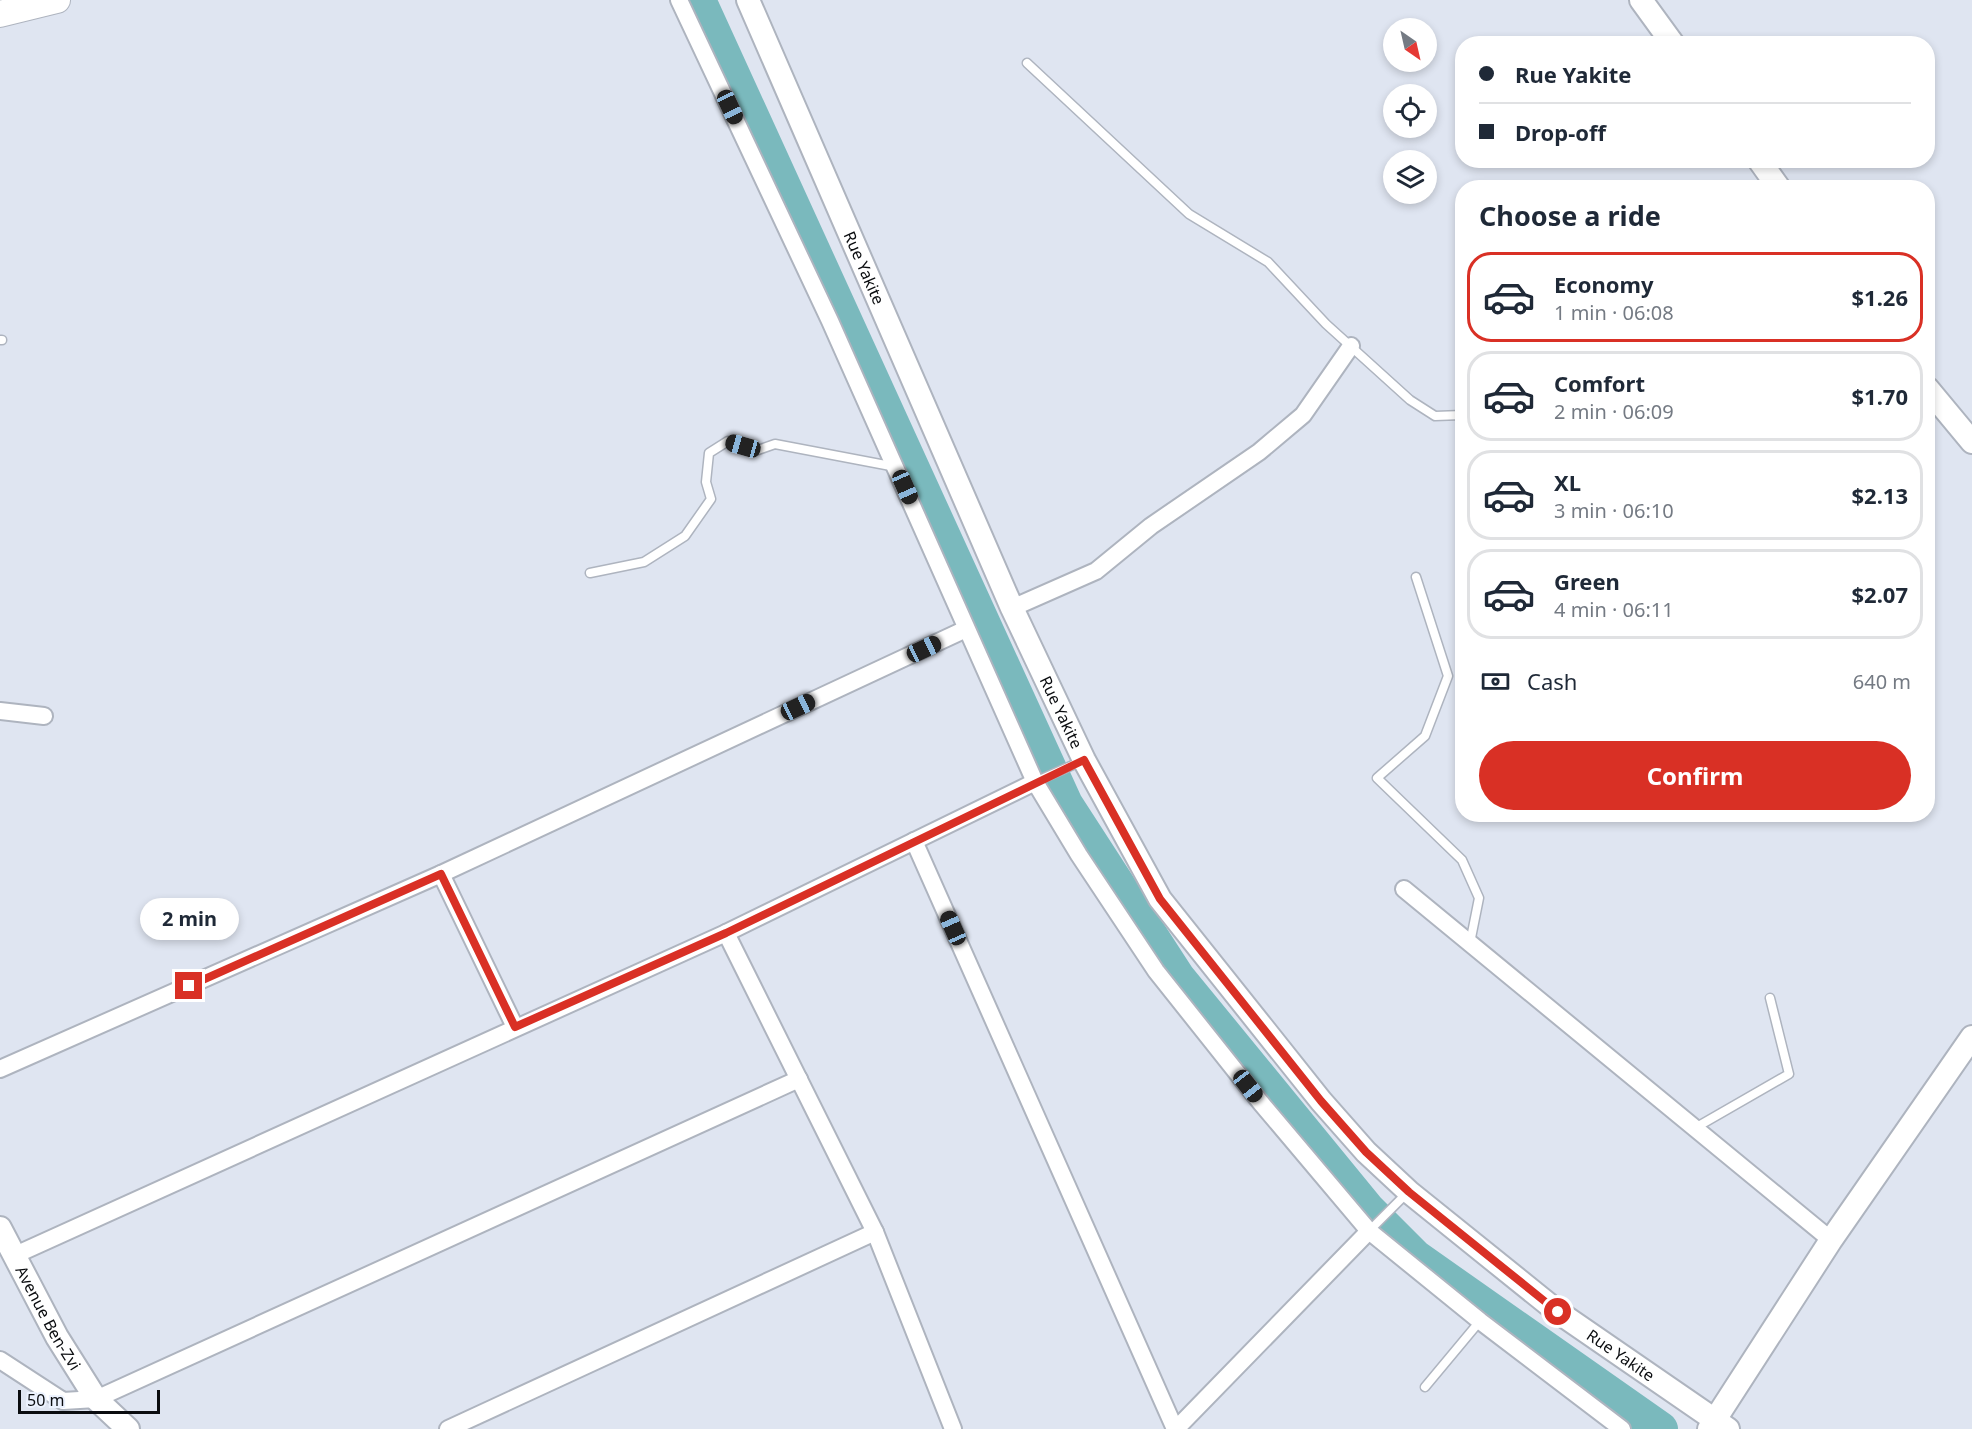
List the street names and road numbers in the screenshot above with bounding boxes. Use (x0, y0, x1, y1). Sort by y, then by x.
street label: Rue Yakite (839, 228, 890, 308)
street label: Rue Yakite (1035, 672, 1088, 752)
street label: Avenue Ben-Zvi (11, 1262, 86, 1374)
street label: Rue Yakite (1582, 1324, 1659, 1386)

